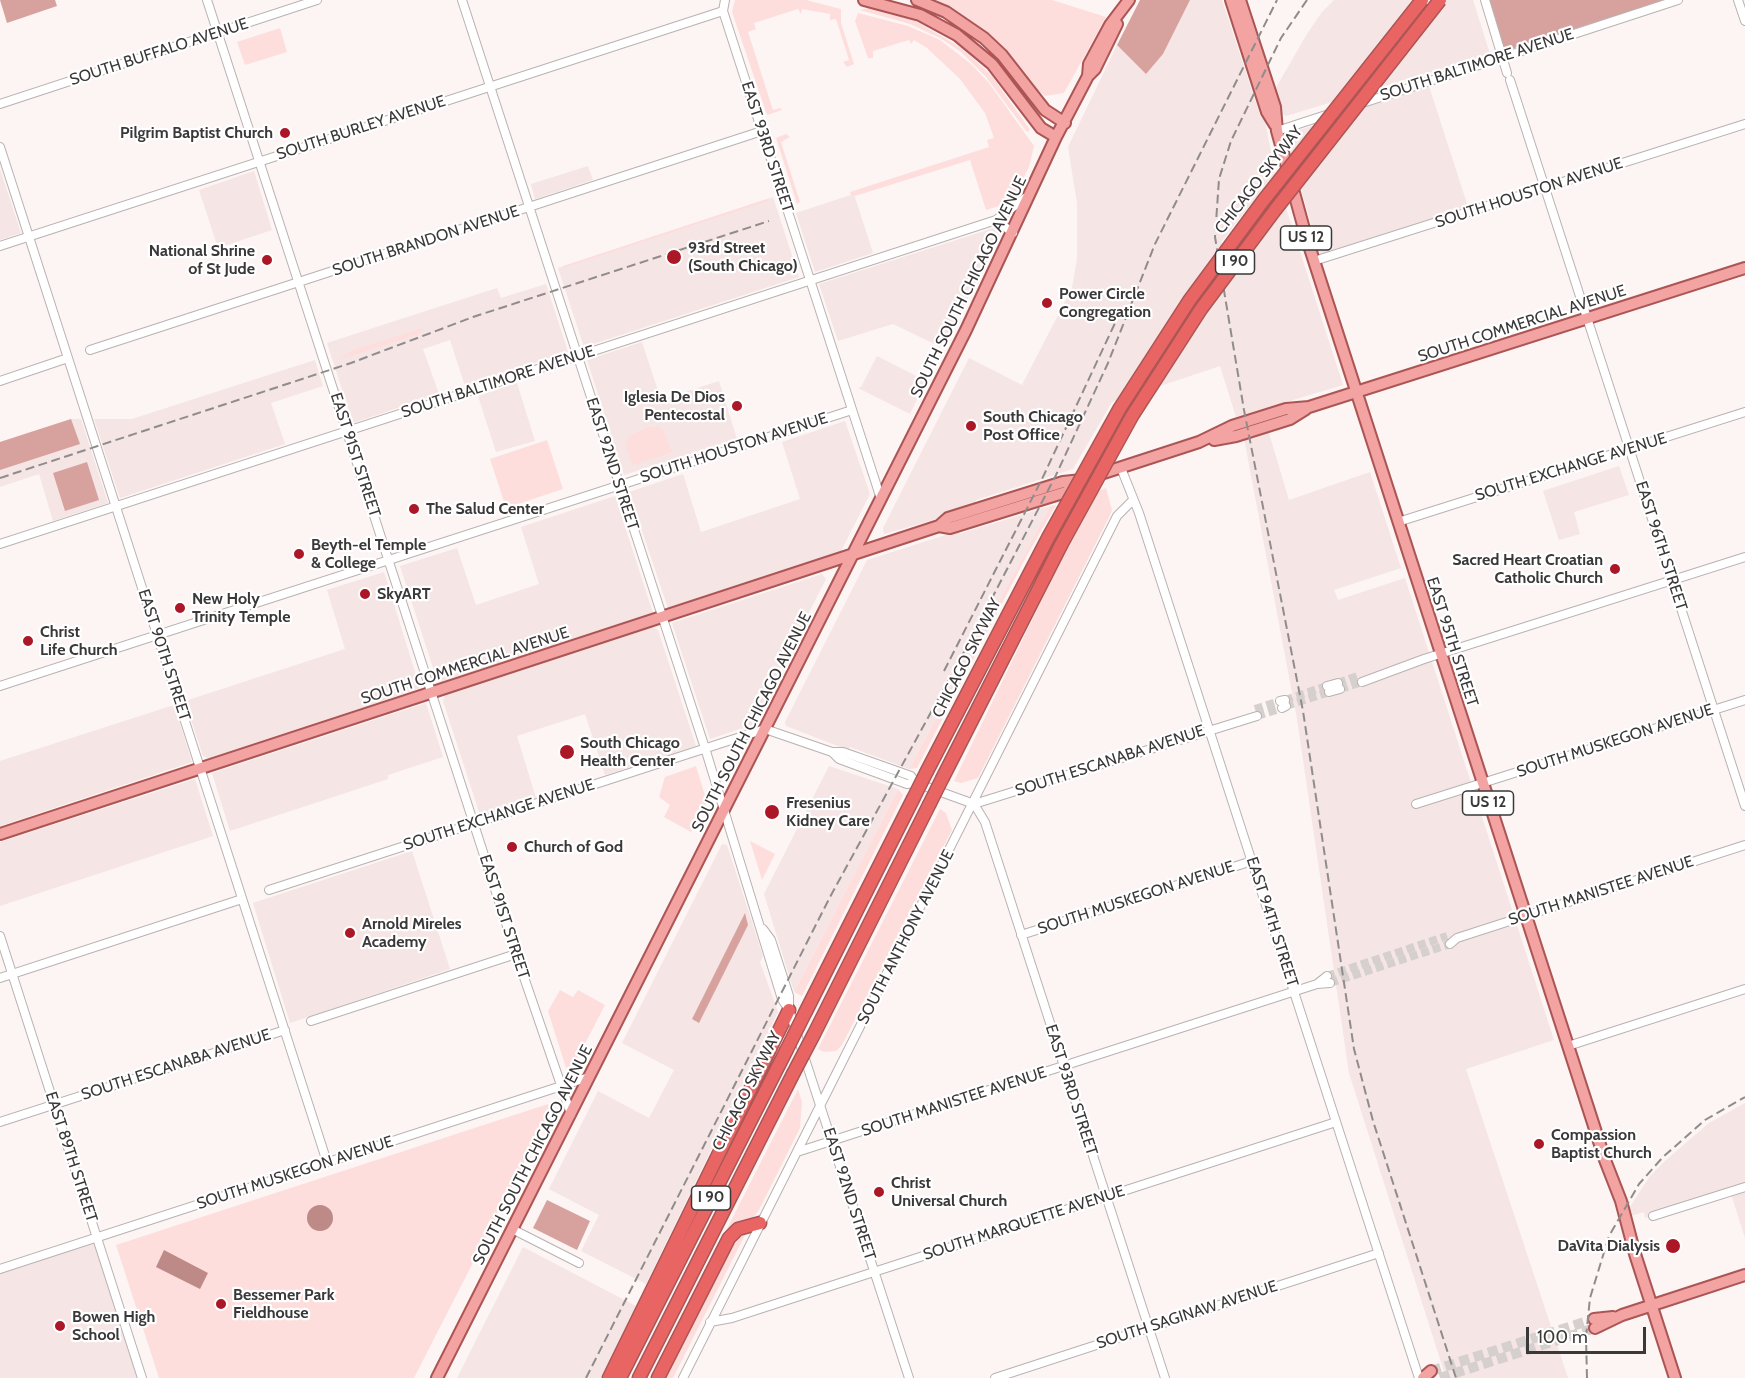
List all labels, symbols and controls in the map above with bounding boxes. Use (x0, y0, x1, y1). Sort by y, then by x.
street label: SOUTH BUFFALO AVENUE (67, 14, 251, 90)
street label: SOUTH BALTIMORE AVENUE (1378, 25, 1576, 105)
street label: EAST 93RD STREET (737, 79, 797, 215)
street label: SOUTH BURLEY AVENUE (274, 92, 448, 164)
street label: CHICAGO SKYWAY (1211, 122, 1307, 238)
place label: Pilgrim Baptist Church (120, 123, 273, 143)
marker: Pilgrim Baptist Church (278, 126, 292, 140)
street label: SOUTH HOUSTON AVENUE (1433, 154, 1625, 232)
street label: SOUTH SOUTH CHICAGO AVENUE (907, 173, 1031, 401)
street label: SOUTH BRANDON AVENUE (330, 202, 522, 280)
road number: US 12 (1280, 226, 1332, 250)
place label: 93rd Street (South Chicago) (688, 238, 798, 276)
place label: National Shrine of St Jude (149, 241, 255, 279)
marker: 93rd Street (South Chicago) (665, 248, 683, 266)
road number: I 90 (1216, 250, 1254, 274)
marker: National Shrine of St Jude (260, 253, 274, 267)
street label: SOUTH COMMERCIAL AVENUE (1415, 281, 1629, 367)
place label: Power Circle Congregation (1059, 284, 1151, 322)
marker: Power Circle Congregation (1040, 296, 1054, 310)
street label: SOUTH BALTIMORE AVENUE (399, 342, 597, 422)
place label: Iglesia De Dios Pentecostal (624, 387, 725, 425)
street label: EAST 91ST STREET (326, 390, 384, 520)
street label: EAST 92ND STREET (582, 395, 642, 533)
marker: Iglesia De Dios Pentecostal (730, 399, 744, 413)
place label: South Chicago Post Office (983, 407, 1083, 445)
street label: SOUTH HOUSTON AVENUE (638, 409, 830, 487)
marker: South Chicago Post Office (964, 419, 978, 433)
street label: SOUTH EXCHANGE AVENUE (1473, 429, 1669, 505)
street label: EAST 96TH STREET (1631, 479, 1691, 613)
place label: The Salud Center (426, 499, 544, 519)
marker: The Salud Center (407, 502, 421, 516)
place label: Beyth-el Temple & College (311, 535, 426, 573)
marker: Beyth-el Temple & College (292, 547, 306, 561)
place label: Sacred Heart Croatian Catholic Church (1452, 550, 1603, 588)
marker: Sacred Heart Croatian Catholic Church (1608, 562, 1622, 576)
street label: EAST 95TH STREET (1422, 575, 1482, 709)
place label: SkyART (377, 584, 431, 604)
street label: EAST 90TH STREET (134, 587, 194, 723)
marker: SkyART (358, 587, 372, 601)
place label: New Holy Trinity Temple (192, 589, 290, 627)
street label: CHICAGO SKYWAY (929, 595, 1005, 721)
marker: New Holy Trinity Temple (173, 601, 187, 615)
street label: SOUTH SOUTH CHICAGO AVENUE (688, 609, 816, 835)
place label: Christ Life Church (40, 622, 118, 660)
street label: SOUTH COMMERCIAL AVENUE (358, 623, 572, 709)
marker: Christ Life Church (21, 634, 35, 648)
street label: SOUTH MUSKEGON AVENUE (1514, 700, 1716, 782)
street label: SOUTH ESCANABA AVENUE (1013, 721, 1207, 801)
place label: South Chicago Health Center (580, 733, 680, 771)
marker: South Chicago Health Center (558, 743, 576, 761)
street label: SOUTH EXCHANGE AVENUE (401, 775, 597, 855)
road number: US 12 (1462, 791, 1514, 815)
place label: Fresenius Kidney Care (786, 793, 870, 831)
marker: Fresenius Kidney Care (763, 803, 781, 821)
place label: Church of God (524, 837, 623, 857)
marker: Church of God (505, 840, 519, 854)
street label: SOUTH ANTHONY AVENUE (854, 847, 958, 1027)
street label: EAST 91ST STREET (475, 852, 533, 982)
street label: SOUTH MANISTEE AVENUE (1506, 852, 1696, 930)
street label: EAST 94TH STREET (1242, 855, 1302, 989)
street label: SOUTH MUSKEGON AVENUE (1035, 857, 1237, 939)
place label: Arnold Mireles Academy (362, 914, 462, 952)
marker: Arnold Mireles Academy (343, 926, 357, 940)
street label: EAST 93RD STREET (1041, 1022, 1101, 1158)
street label: SOUTH ESCANABA AVENUE (79, 1025, 273, 1105)
street label: CHICAGO SKYWAY (709, 1028, 785, 1154)
street label: SOUTH SOUTH CHICAGO AVENUE (469, 1042, 597, 1268)
street label: SOUTH MANISTEE AVENUE (859, 1063, 1049, 1141)
street label: EAST 89TH STREET (41, 1089, 101, 1225)
street label: EAST 92ND STREET (819, 1125, 879, 1263)
place label: Compassion Baptist Church (1551, 1125, 1652, 1163)
street label: SOUTH MUSKEGON AVENUE (194, 1132, 396, 1214)
marker: Compassion Baptist Church (1532, 1137, 1546, 1151)
place label: Christ Universal Church (891, 1173, 1007, 1211)
street label: SOUTH MARQUETTE AVENUE (921, 1181, 1127, 1265)
marker: Christ Universal Church (872, 1185, 886, 1199)
road number: I 90 (692, 1186, 730, 1210)
place label: DaVita Dialysis (1558, 1236, 1660, 1256)
marker: DaVita Dialysis (1664, 1237, 1682, 1255)
street label: SOUTH SAGINAW AVENUE (1094, 1277, 1280, 1353)
place label: Bessemer Park Fieldhouse (233, 1285, 334, 1323)
marker: Bessemer Park Fieldhouse (214, 1297, 228, 1311)
place label: Bowen High School (72, 1307, 155, 1345)
scale bar (1529, 1315, 1649, 1353)
marker: Bowen High School (53, 1319, 67, 1333)
text: 100 m (1537, 1326, 1588, 1348)

